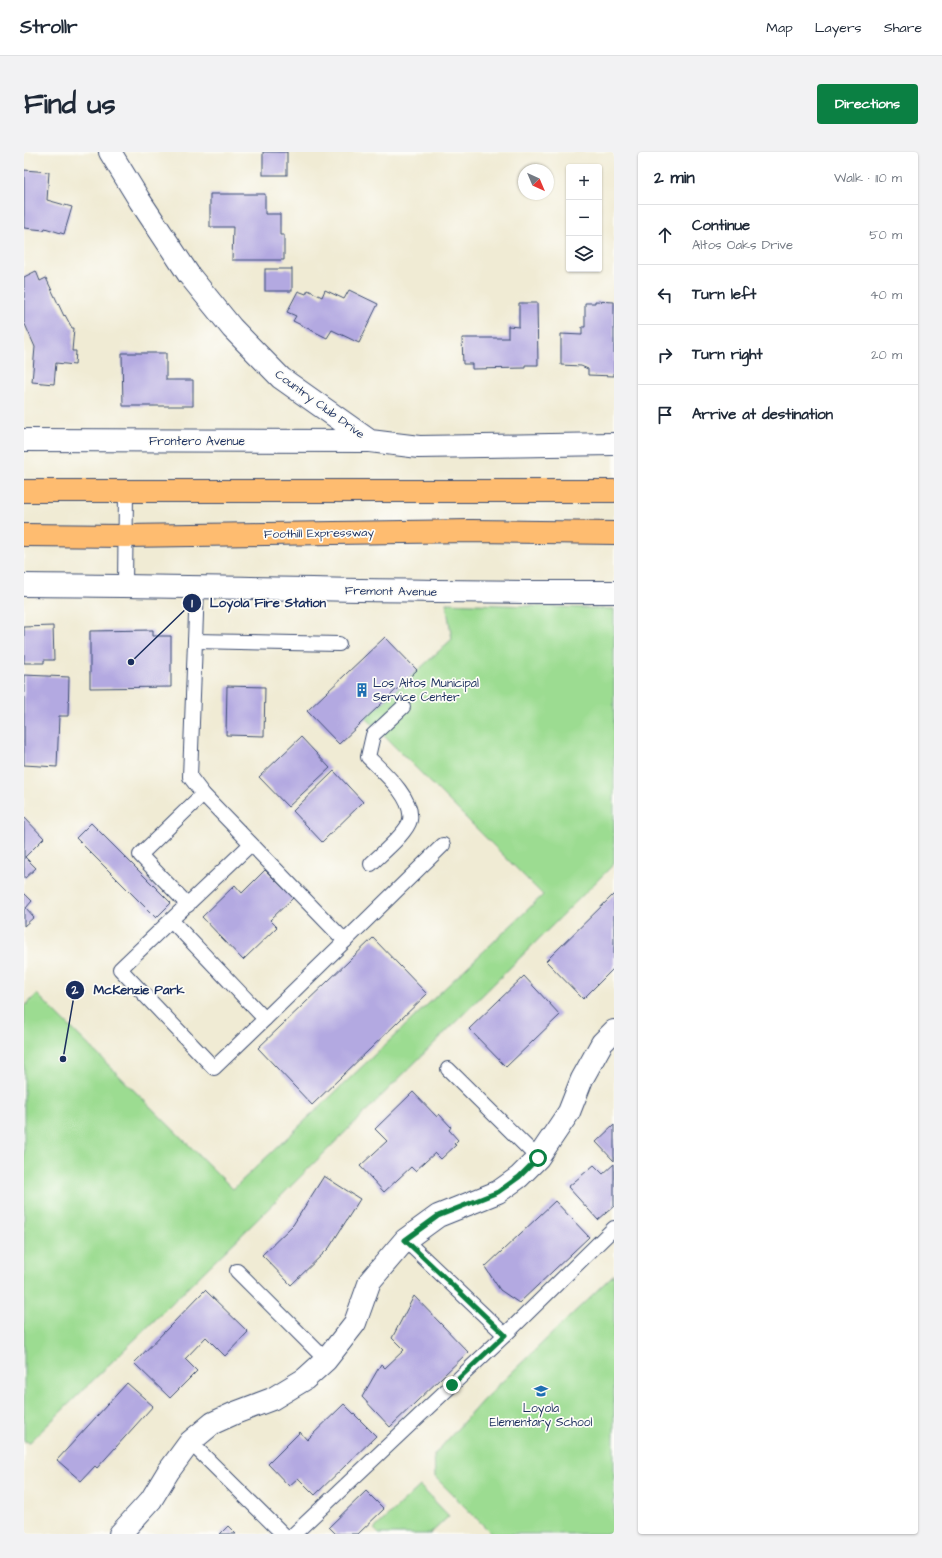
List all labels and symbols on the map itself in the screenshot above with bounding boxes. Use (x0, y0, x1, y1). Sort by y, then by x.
north arrow (518, 164, 554, 200)
street label: Country Club Drive (271, 366, 368, 444)
street label: Frontero Avenue (149, 433, 246, 450)
street label: Foothill Expressway (264, 524, 375, 544)
street label: Fremont Avenue (345, 582, 438, 601)
callout: Loyola Fire Station (182, 590, 334, 615)
text: Loyola Fire Station (210, 594, 327, 613)
text: 1 (191, 595, 193, 612)
place label: Los Altos Municipal Service Center (373, 675, 479, 706)
building icon: Los Altos Municipal Service Center (354, 682, 370, 698)
callout: McKenzie Park (65, 977, 192, 1002)
text: McKenzie Park (93, 981, 186, 999)
text: 2 (71, 982, 79, 999)
route start (529, 1149, 547, 1167)
route end (443, 1376, 461, 1394)
school or university icon: Loyola Elementary School (533, 1383, 549, 1399)
place label: Loyola Elementary School (490, 1400, 593, 1432)

